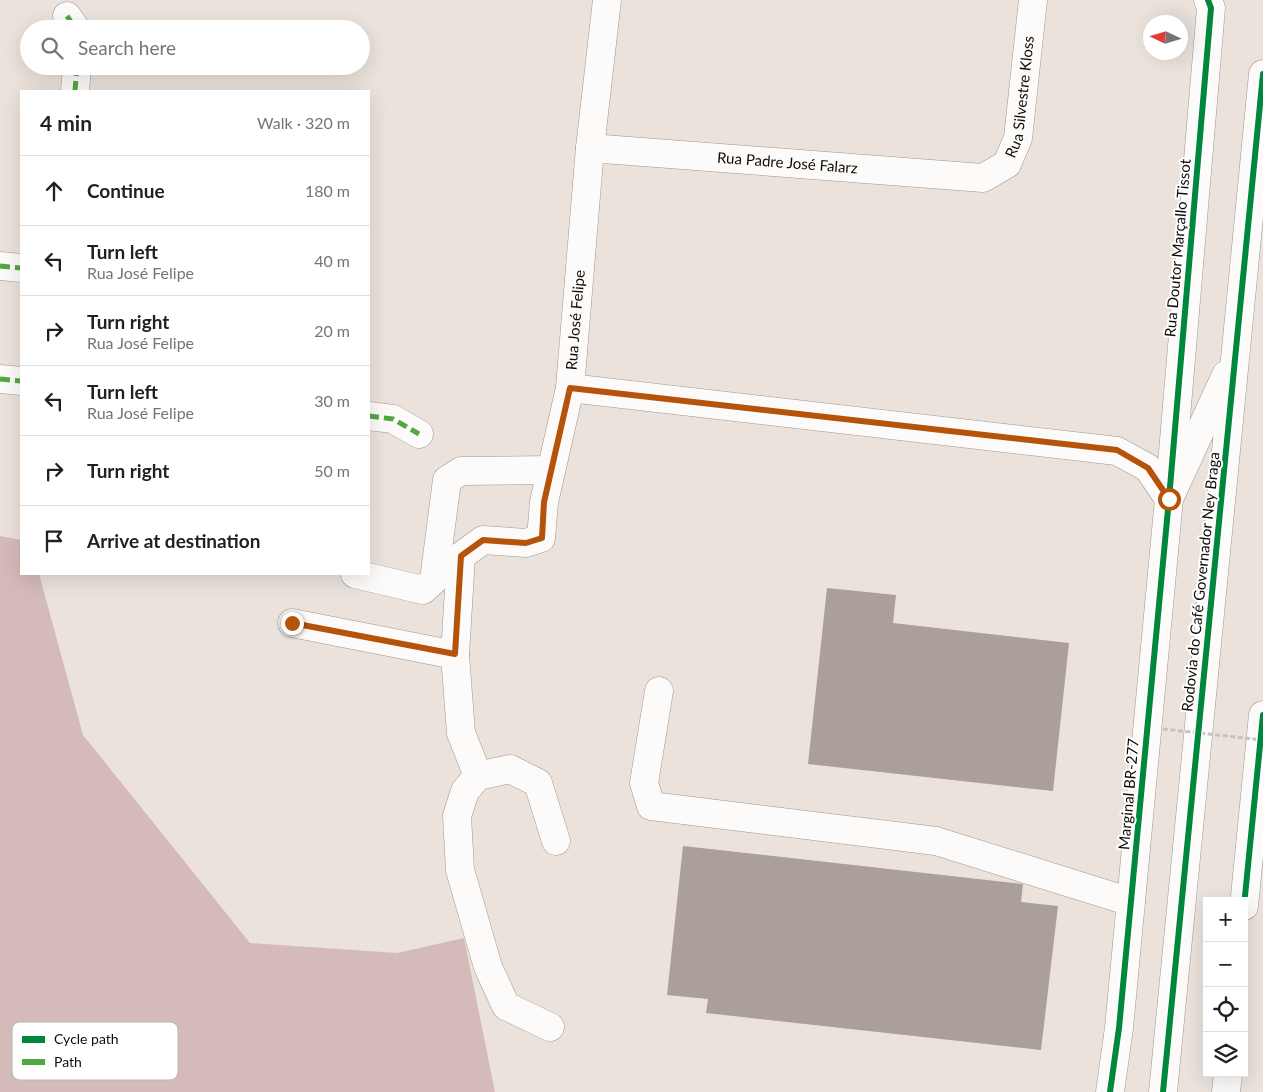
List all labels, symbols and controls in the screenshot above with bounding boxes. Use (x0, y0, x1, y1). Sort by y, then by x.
north arrow (1143, 15, 1188, 60)
search box (20, 20, 370, 75)
icon: search (38, 34, 66, 62)
street label: Rua Silvestre Kloss (1001, 35, 1037, 160)
text: Search here (78, 36, 176, 59)
text: 4 min (40, 110, 92, 135)
text: Walk · 320 m (257, 113, 350, 132)
street label: Rua Padre José Falarz (717, 148, 859, 176)
street label: Rua Doutor Marçallo Tissot (1160, 157, 1194, 338)
icon: ahead (40, 177, 68, 205)
text: Continue (87, 179, 165, 202)
text: 180 m (305, 181, 350, 200)
text: Turn left (87, 240, 158, 263)
icon: left (40, 247, 68, 275)
text: 40 m (314, 251, 350, 270)
text: Rua José Felipe (87, 263, 194, 282)
street label: Rua José Felipe (562, 269, 588, 371)
text: Turn right (87, 310, 169, 333)
icon: right (40, 317, 68, 345)
text: 20 m (314, 321, 350, 340)
text: Rua José Felipe (87, 333, 194, 352)
text: Turn left (87, 380, 158, 403)
icon: left (40, 387, 68, 415)
text: 30 m (314, 391, 350, 410)
text: Rua José Felipe (87, 403, 194, 422)
street label: Rodovia do Café Governador Ney Braga (1177, 451, 1223, 713)
icon: right (40, 457, 68, 485)
text: Turn right (87, 459, 169, 482)
text: 50 m (314, 461, 350, 480)
route start (1158, 488, 1181, 511)
icon: arrive (40, 527, 68, 555)
text: Arrive at destination (87, 529, 260, 552)
route end (281, 612, 304, 635)
street label: Marginal BR-277 (1114, 737, 1142, 850)
map controls (1203, 897, 1248, 1077)
button: + (1203, 897, 1248, 942)
button: − (1203, 942, 1248, 987)
button: locate (1203, 987, 1248, 1032)
legend (12, 1022, 178, 1080)
text: Cycle path (54, 1030, 119, 1047)
button: layers (1203, 1032, 1248, 1077)
text: Path (54, 1053, 82, 1070)

